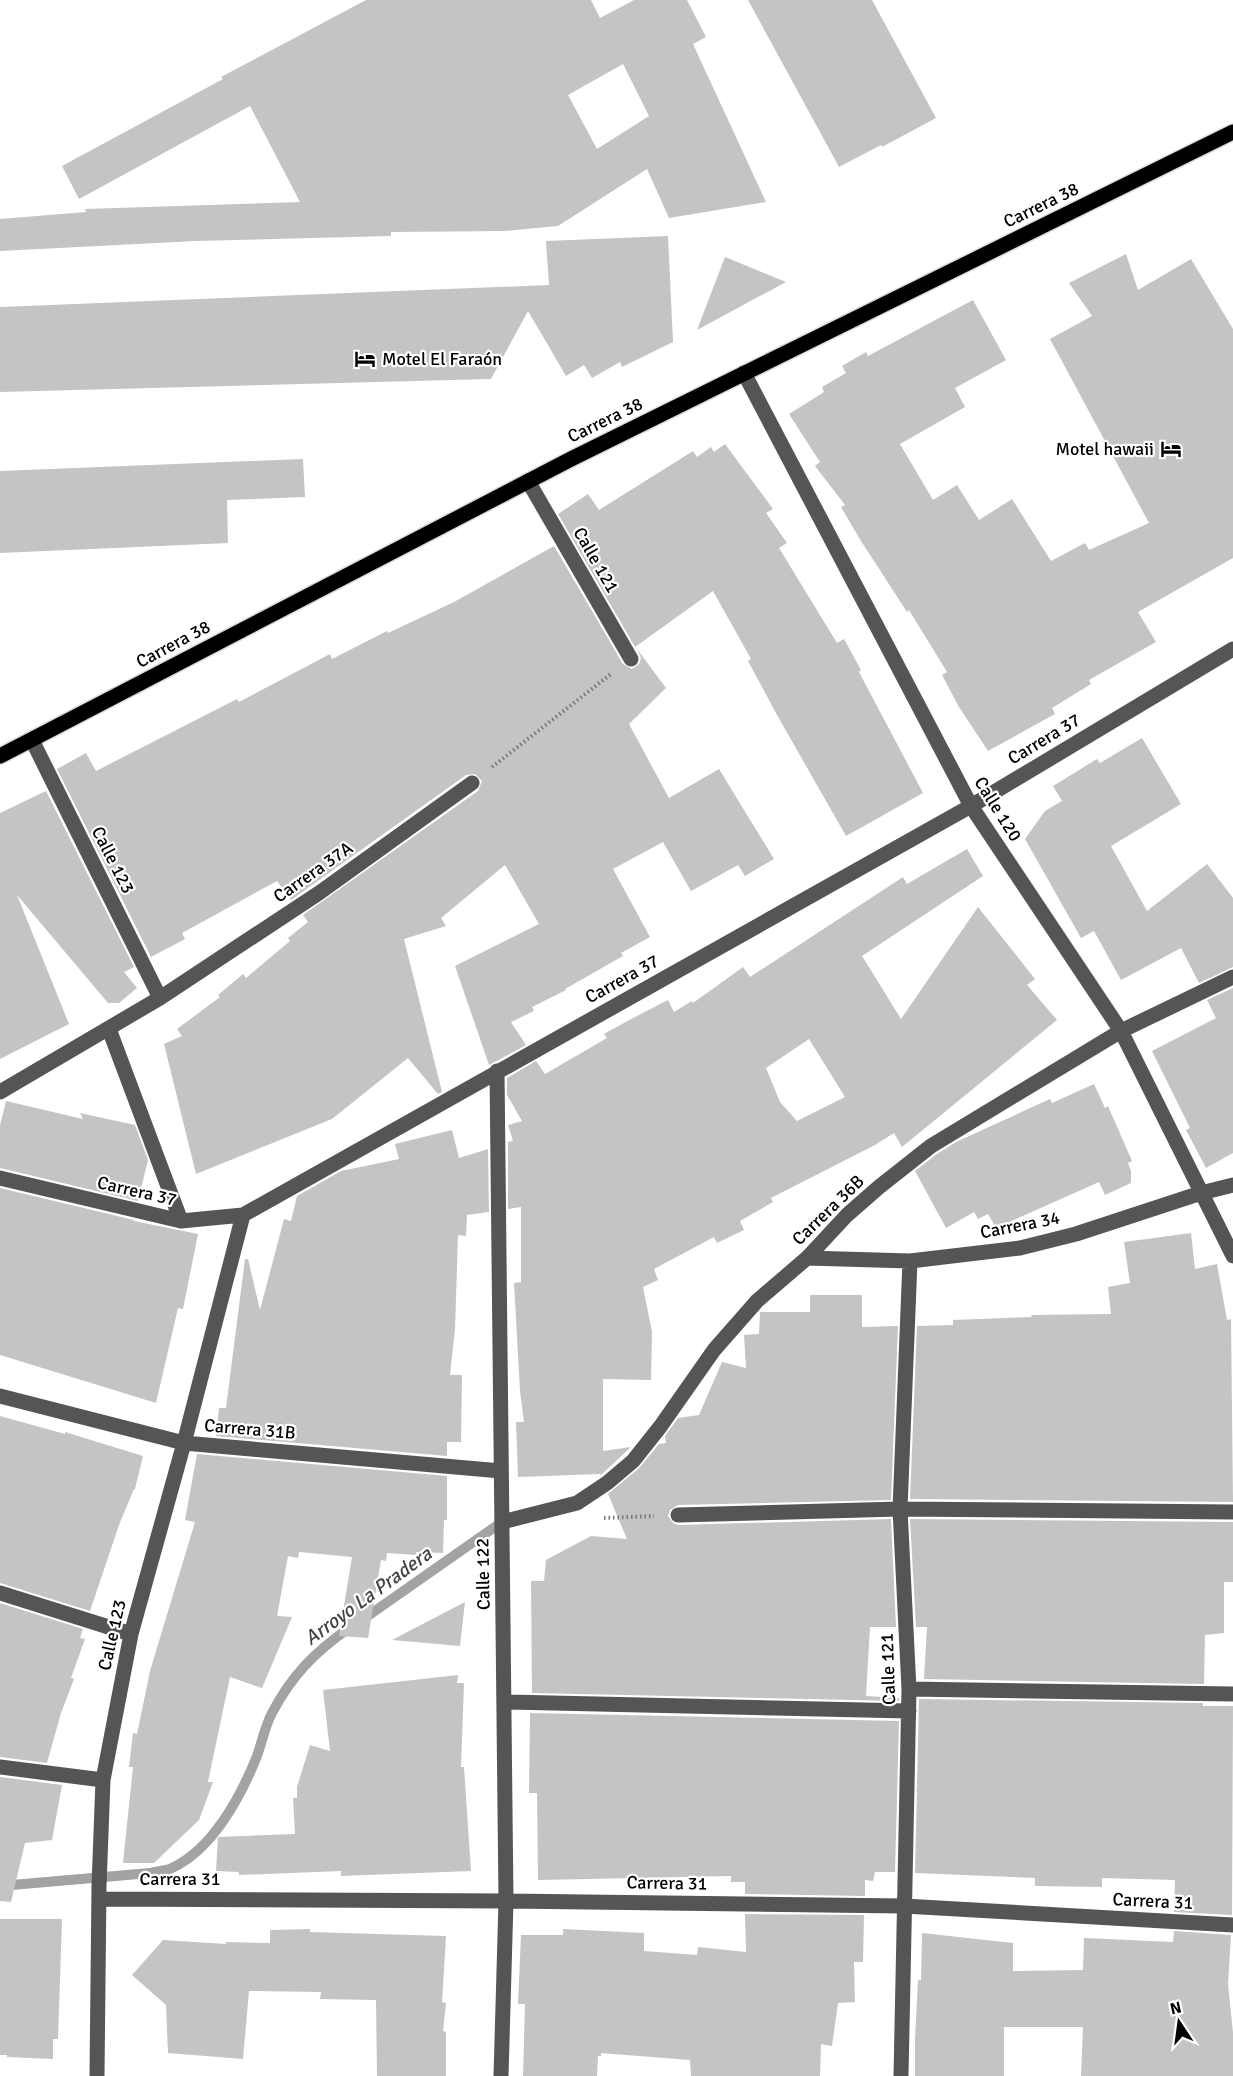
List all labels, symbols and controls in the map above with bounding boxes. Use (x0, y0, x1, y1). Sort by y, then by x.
street label: Carrera 38 (1000, 177, 1082, 233)
hotel icon: Motel El Faraón (353, 347, 377, 371)
place label: Motel El Faraón (382, 348, 502, 370)
street label: Carrera 38 (564, 392, 646, 448)
hotel icon: Motel hawaii (1159, 437, 1183, 461)
place label: Motel hawaii (1055, 438, 1154, 460)
street label: Calle 121 (568, 523, 624, 597)
street label: Carrera 38 (132, 615, 214, 673)
street label: Carrera 37 (1004, 709, 1084, 769)
street label: Calle 120 (970, 773, 1026, 845)
street label: Calle 123 (87, 823, 139, 897)
street label: Carrera 37A (269, 837, 357, 907)
street label: Carrera 37 (581, 950, 663, 1008)
street label: Carrera 36B (787, 1170, 869, 1250)
street label: Carrera 37 (95, 1171, 179, 1211)
street label: Carrera 34 (978, 1206, 1062, 1244)
street label: Carrera 31B (203, 1414, 297, 1444)
street label: Calle 122 (471, 1538, 495, 1610)
water label: Arroyo La Pradera (299, 1541, 437, 1651)
street label: Calle 123 (93, 1597, 131, 1673)
street label: Calle 121 (876, 1633, 900, 1705)
street label: Carrera 31 (140, 1868, 220, 1890)
street label: Carrera 31 (626, 1871, 708, 1895)
street label: Carrera 31 (1112, 1888, 1194, 1914)
north arrow (1149, 1992, 1209, 2052)
text: N (1168, 1997, 1184, 2019)

